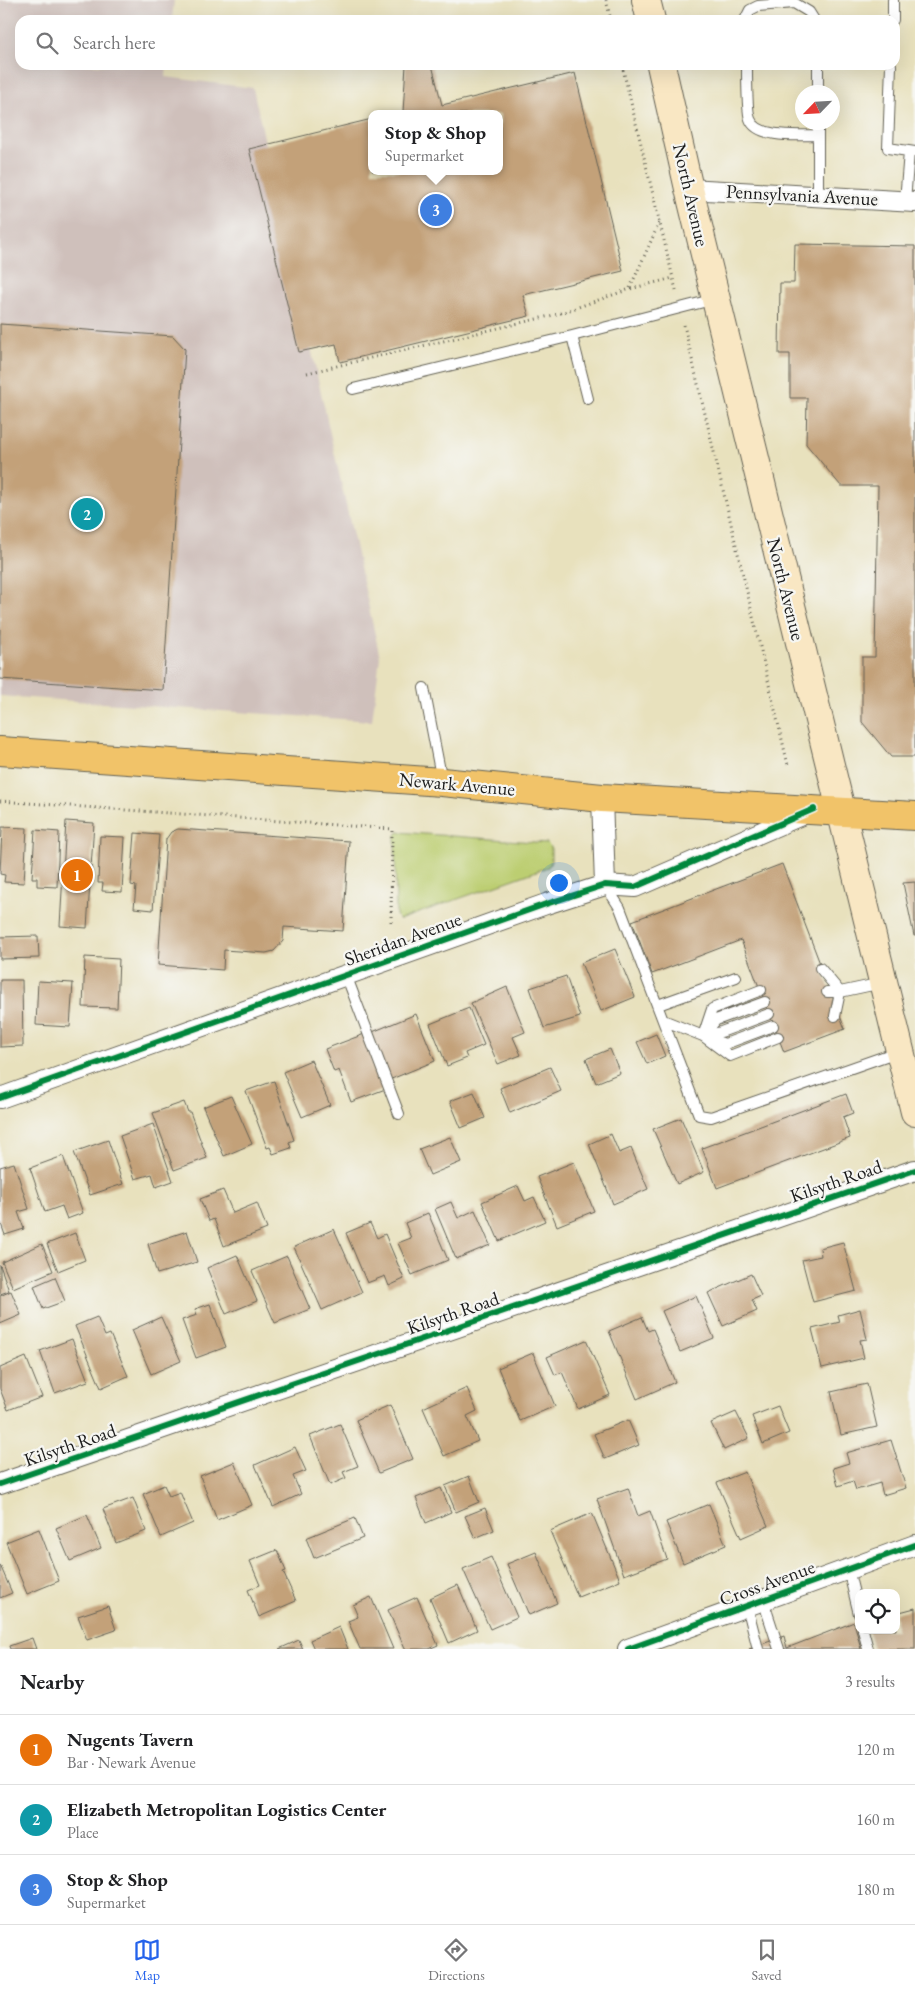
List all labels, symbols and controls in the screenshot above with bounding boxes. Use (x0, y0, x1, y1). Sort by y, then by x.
search box (15, 15, 900, 70)
icon: search (33, 29, 61, 57)
text: Search here (73, 30, 155, 55)
north arrow (795, 85, 840, 130)
popup (368, 110, 503, 175)
text: Stop & Shop (385, 120, 486, 145)
street label: North Avenue (667, 141, 715, 249)
text: Supermarket (385, 145, 464, 166)
street label: Pennsylvania Avenue (725, 179, 879, 211)
pin: 3 (420, 191, 452, 229)
pin: 2 (71, 495, 103, 533)
street label: North Avenue (761, 535, 811, 643)
street label: Newark Avenue (398, 766, 516, 802)
pin: 1 (61, 856, 93, 894)
your location (546, 870, 572, 896)
street label: Sheridan Avenue (341, 906, 465, 972)
street label: Kilsyth Road (787, 1153, 886, 1208)
street label: Kilsyth Road (404, 1285, 503, 1340)
street label: Kilsyth Road (21, 1417, 120, 1472)
street label: Cross Avenue (716, 1554, 818, 1612)
map controls (855, 1589, 900, 1634)
button: locate (855, 1589, 900, 1634)
text: Nearby (20, 1668, 84, 1695)
text: 3 results (845, 1671, 895, 1692)
text: Nugents Tavern (67, 1727, 194, 1752)
text: 1 (32, 1739, 40, 1760)
text: 120 m (856, 1739, 895, 1760)
text: Bar · Newark Avenue (67, 1752, 196, 1773)
text: Elizabeth Metropolitan Logistics Center (67, 1797, 386, 1822)
text: 2 (32, 1809, 40, 1830)
text: 160 m (856, 1809, 895, 1830)
text: Place (67, 1822, 99, 1843)
text: Stop & Shop (67, 1867, 168, 1892)
text: 3 (32, 1879, 40, 1900)
text: 180 m (856, 1879, 895, 1900)
text: Supermarket (67, 1892, 146, 1913)
tab: Map (133, 1936, 161, 1984)
tab: Directions (428, 1936, 485, 1984)
tab: Saved (752, 1936, 782, 1984)

